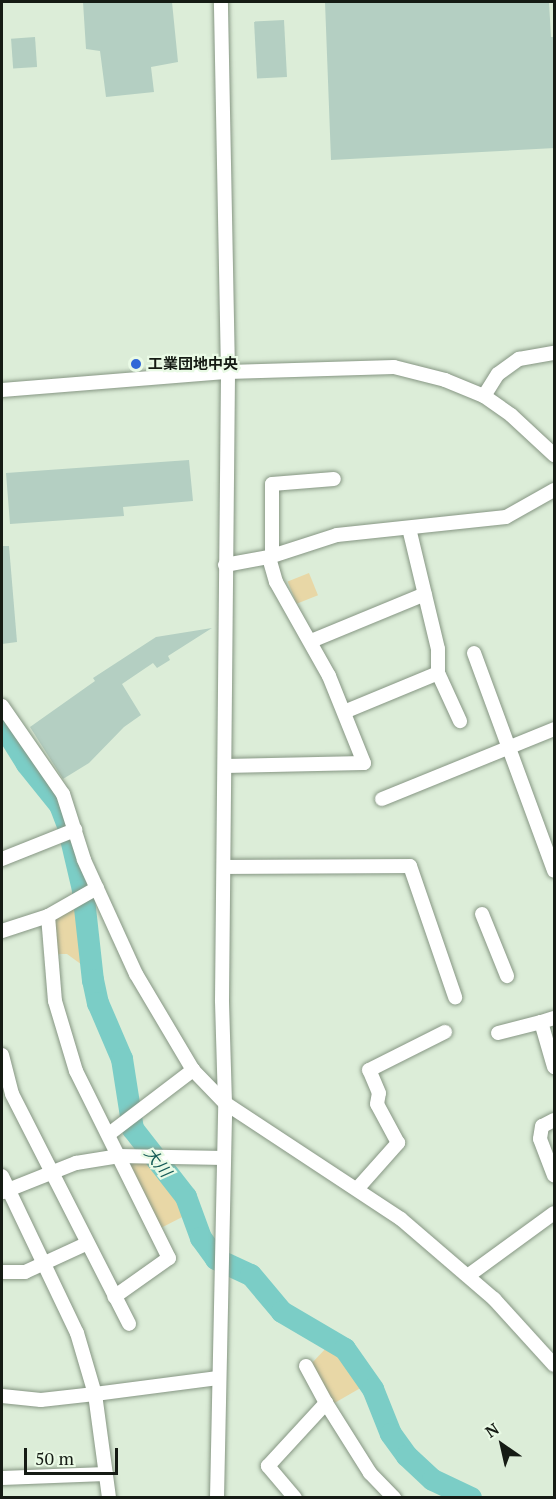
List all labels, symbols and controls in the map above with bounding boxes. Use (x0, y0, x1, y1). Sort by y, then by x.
place label: 工業団地中央 (148, 355, 238, 373)
marker: 工業団地中央 (129, 357, 143, 371)
water label: 大川 (141, 1143, 175, 1181)
north arrow (472, 1415, 532, 1475)
text: N (481, 1418, 503, 1443)
scale bar (27, 1436, 122, 1474)
text: 50 m (35, 1446, 74, 1470)

